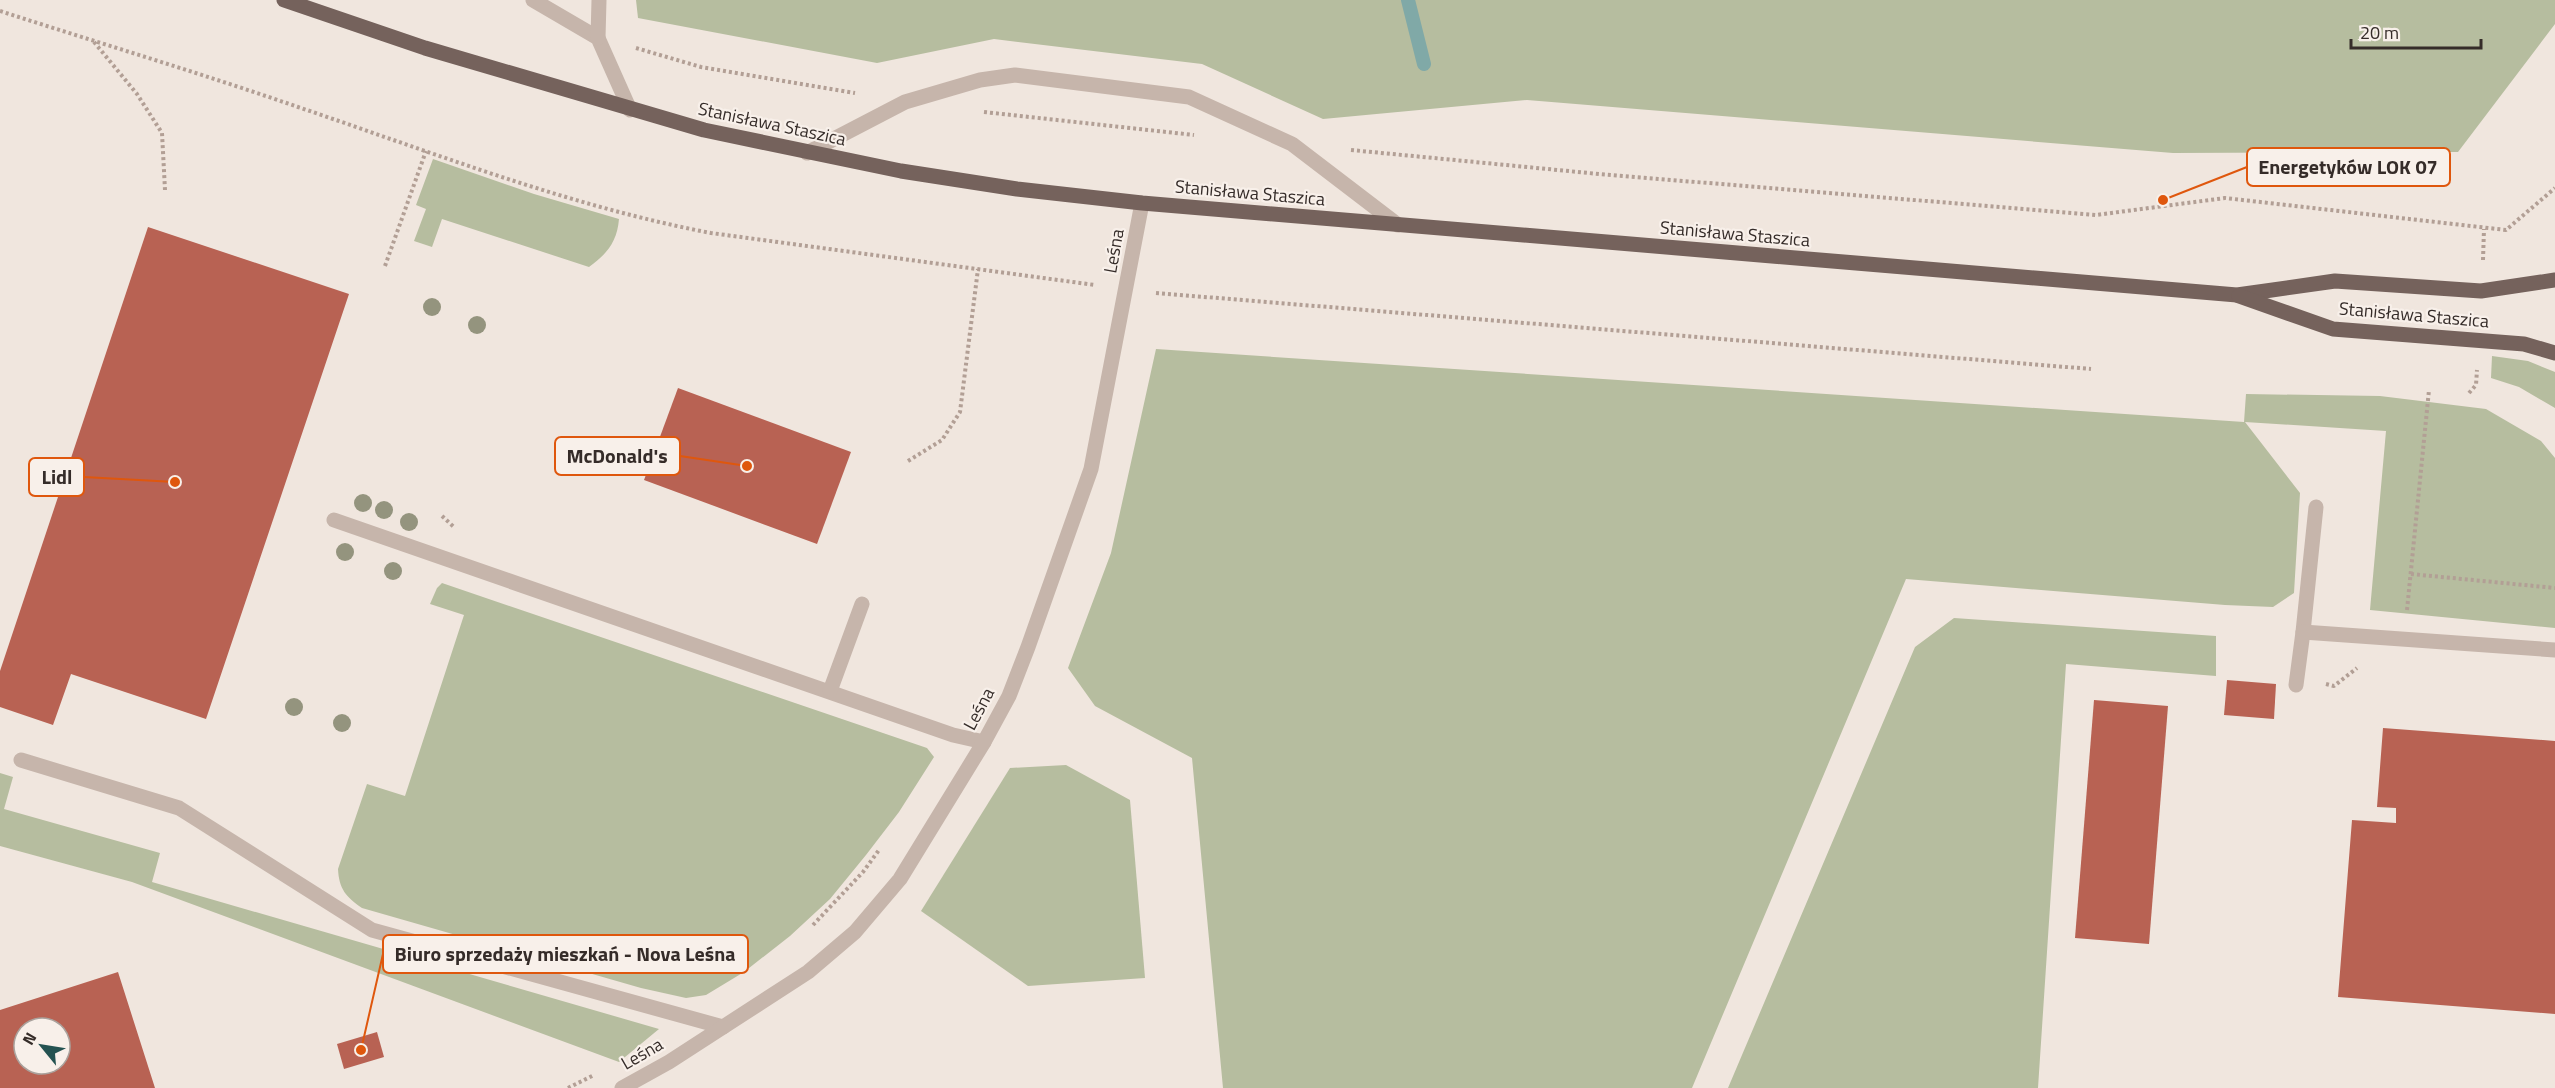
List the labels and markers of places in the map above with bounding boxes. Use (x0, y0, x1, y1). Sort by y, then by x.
callout: Energetyków LOK 07 (2247, 148, 2450, 186)
callout: McDonald's (555, 437, 680, 475)
callout: Lidl (29, 458, 84, 496)
callout: Biuro sprzedaży mieszkań - Nova Leśna (383, 935, 748, 973)

